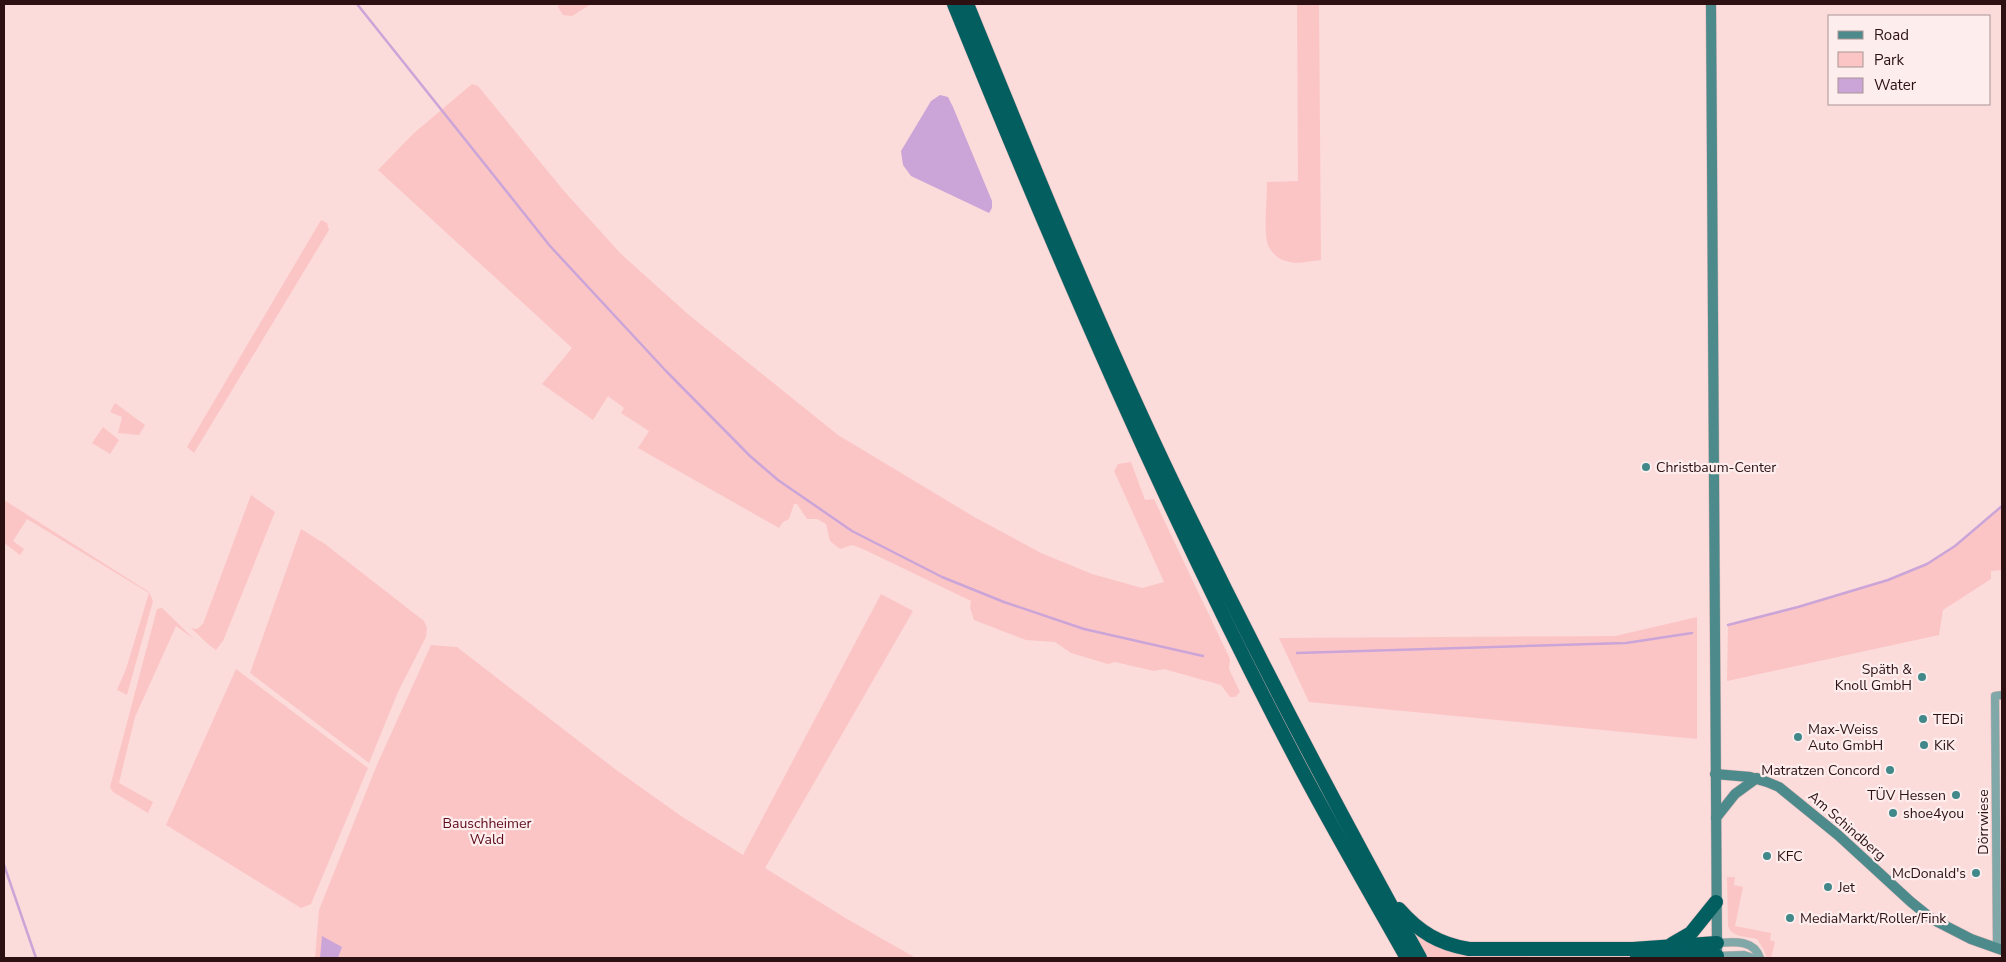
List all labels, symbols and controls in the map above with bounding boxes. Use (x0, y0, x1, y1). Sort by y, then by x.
legend (1828, 15, 1991, 105)
text: Road (1874, 25, 1909, 45)
text: Park (1874, 50, 1904, 70)
text: Water (1874, 75, 1917, 95)
place label: Christbaum-Center (1656, 458, 1776, 477)
marker: Christbaum-Center (1640, 461, 1652, 473)
place label: Späth & Knoll GmbH (1835, 660, 1912, 695)
marker: Späth & Knoll GmbH (1916, 671, 1928, 683)
place label: TEDi (1933, 710, 1963, 729)
marker: TEDi (1917, 713, 1929, 725)
place label: Max-Weiss Auto GmbH (1808, 720, 1883, 755)
marker: Max-Weiss Auto GmbH (1792, 731, 1804, 743)
place label: KiK (1934, 736, 1955, 755)
marker: KiK (1918, 739, 1930, 751)
place label: Matratzen Concord (1761, 761, 1880, 780)
marker: Matratzen Concord (1884, 764, 1896, 776)
place label: TÜV Hessen (1867, 786, 1946, 805)
street label: Am Schindberg (1804, 787, 1890, 865)
marker: TÜV Hessen (1950, 789, 1962, 801)
street label: Dörrwiese (1974, 789, 1993, 855)
place label: shoe4you (1903, 804, 1964, 823)
marker: shoe4you (1887, 807, 1899, 819)
park label: Bauschheimer Wald (443, 814, 532, 849)
place label: KFC (1777, 847, 1803, 866)
marker: KFC (1761, 850, 1773, 862)
place label: McDonald's (1892, 864, 1966, 883)
marker: McDonald's (1970, 867, 1982, 879)
place label: Jet (1837, 878, 1855, 897)
marker: Jet (1822, 881, 1834, 893)
place label: MediaMarkt/Roller/Fink (1800, 909, 1947, 928)
marker: MediaMarkt/Roller/Fink (1784, 912, 1796, 924)

